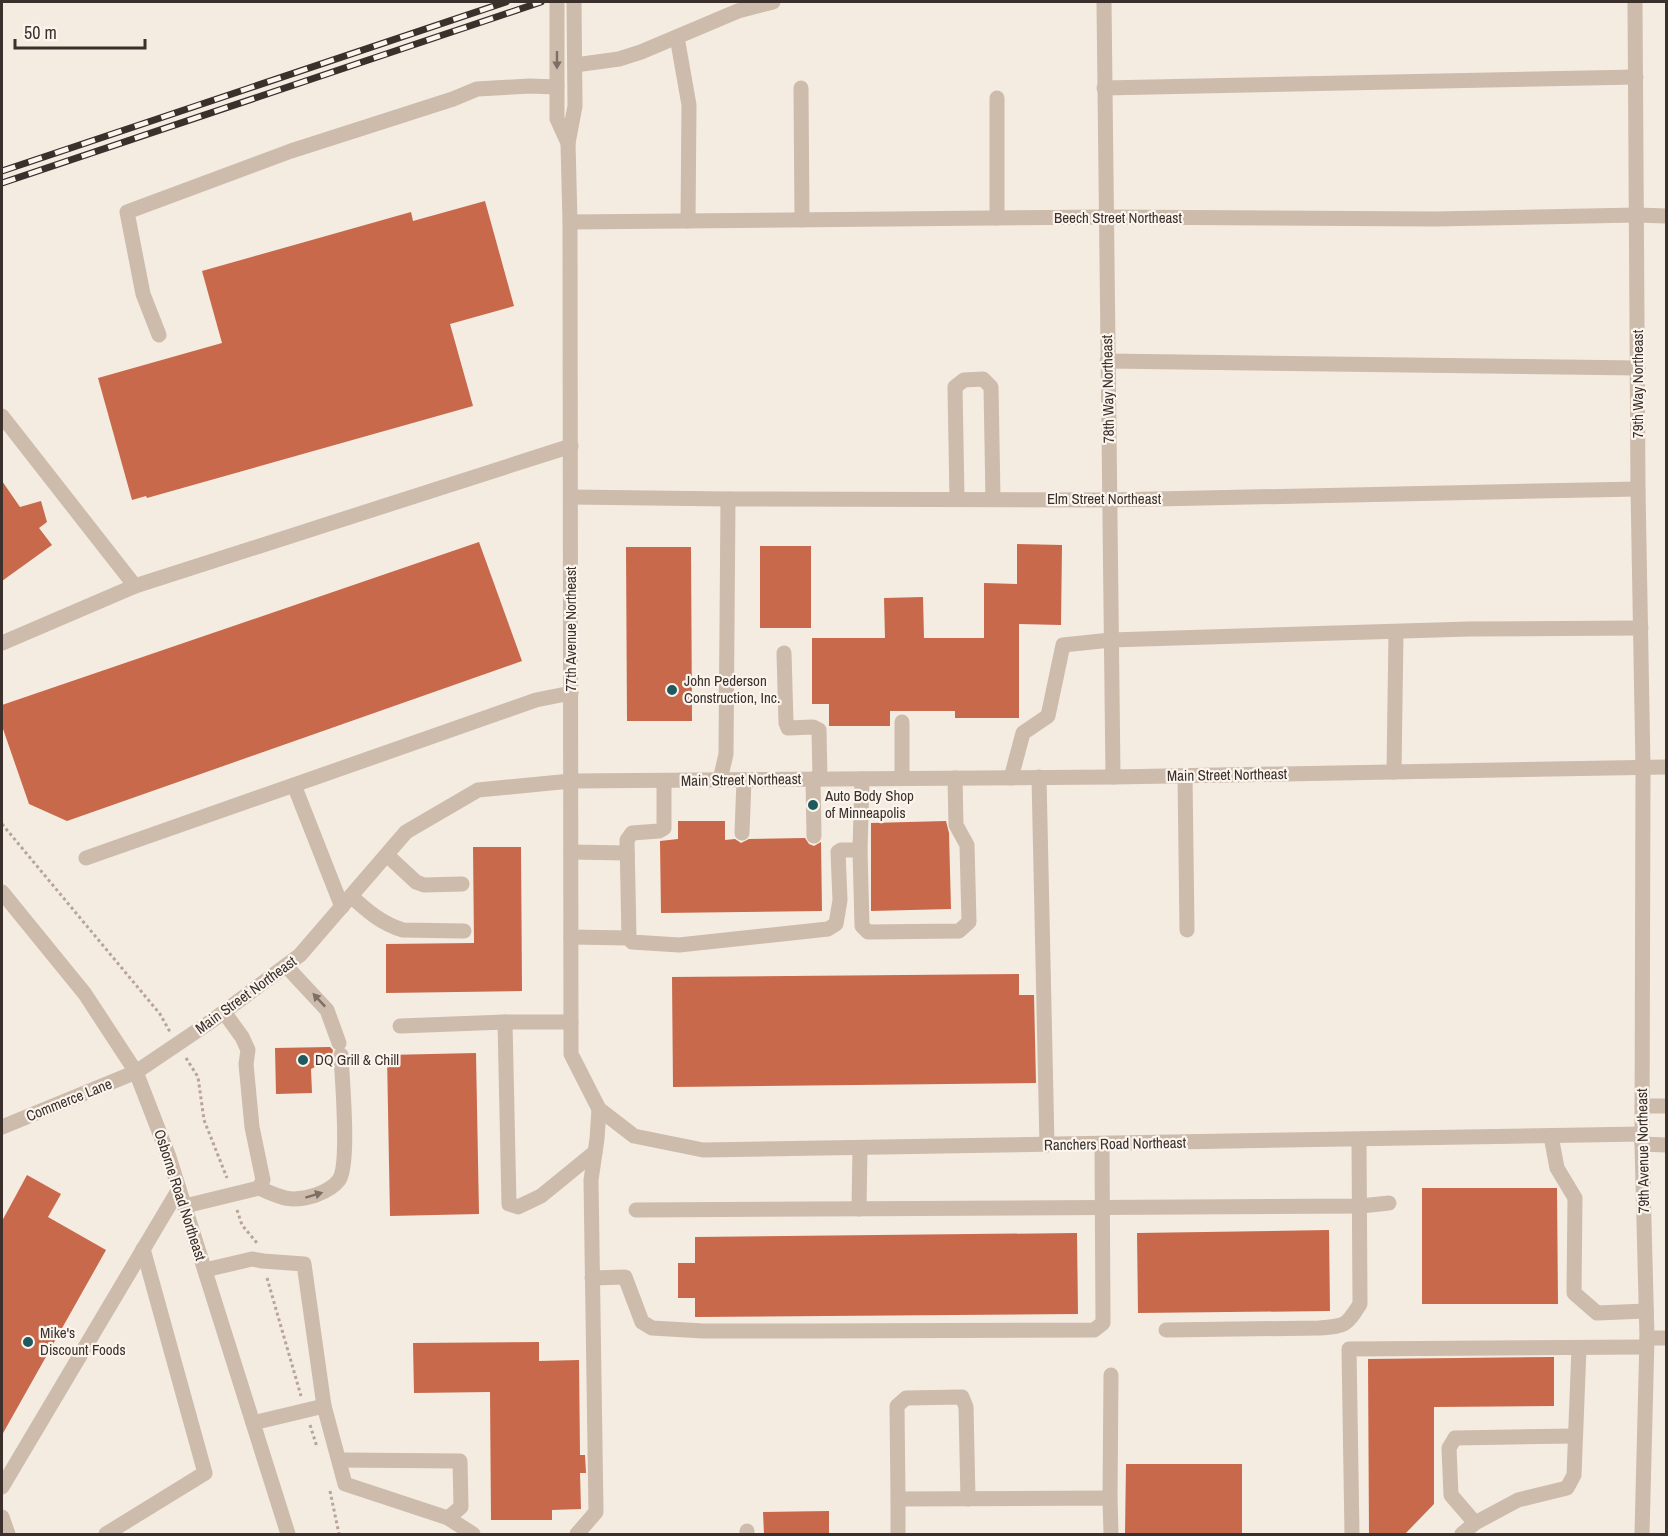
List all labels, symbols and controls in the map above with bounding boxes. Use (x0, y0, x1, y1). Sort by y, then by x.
scale bar (15, 12, 146, 50)
text: 50 m (24, 20, 57, 45)
one-way arrow (552, 50, 562, 69)
street label: Beech Street Northeast (1054, 207, 1183, 228)
street label: 79th Way Northeast (1627, 329, 1648, 438)
street label: 78th Way Northeast (1096, 334, 1119, 443)
street label: Elm Street Northeast (1047, 488, 1162, 509)
street label: 77th Avenue Northeast (560, 566, 581, 691)
place label: John Pederson Construction, Inc. (684, 670, 780, 708)
marker: John Pederson Construction, Inc. (665, 683, 679, 697)
street label: Main Street Northeast (1167, 763, 1288, 786)
street label: Main Street Northeast (681, 768, 802, 791)
place label: Auto Body Shop of Minneapolis (824, 785, 914, 823)
marker: Auto Body Shop of Minneapolis (806, 798, 820, 812)
street label: Main Street Northeast (191, 950, 301, 1038)
one-way arrow (312, 993, 326, 1008)
place label: DQ Grill & Chill (315, 1049, 399, 1070)
marker: DQ Grill & Chill (296, 1053, 310, 1067)
street label: Commerce Lane (23, 1073, 115, 1126)
street label: 79th Avenue Northeast (1631, 1088, 1654, 1214)
street label: Osborne Road Northeast (149, 1127, 212, 1264)
street label: Ranchers Road Northeast (1044, 1132, 1187, 1155)
one-way arrow (305, 1190, 323, 1199)
place label: Mike's Discount Foods (40, 1322, 126, 1360)
marker: Mike's Discount Foods (21, 1335, 35, 1349)

